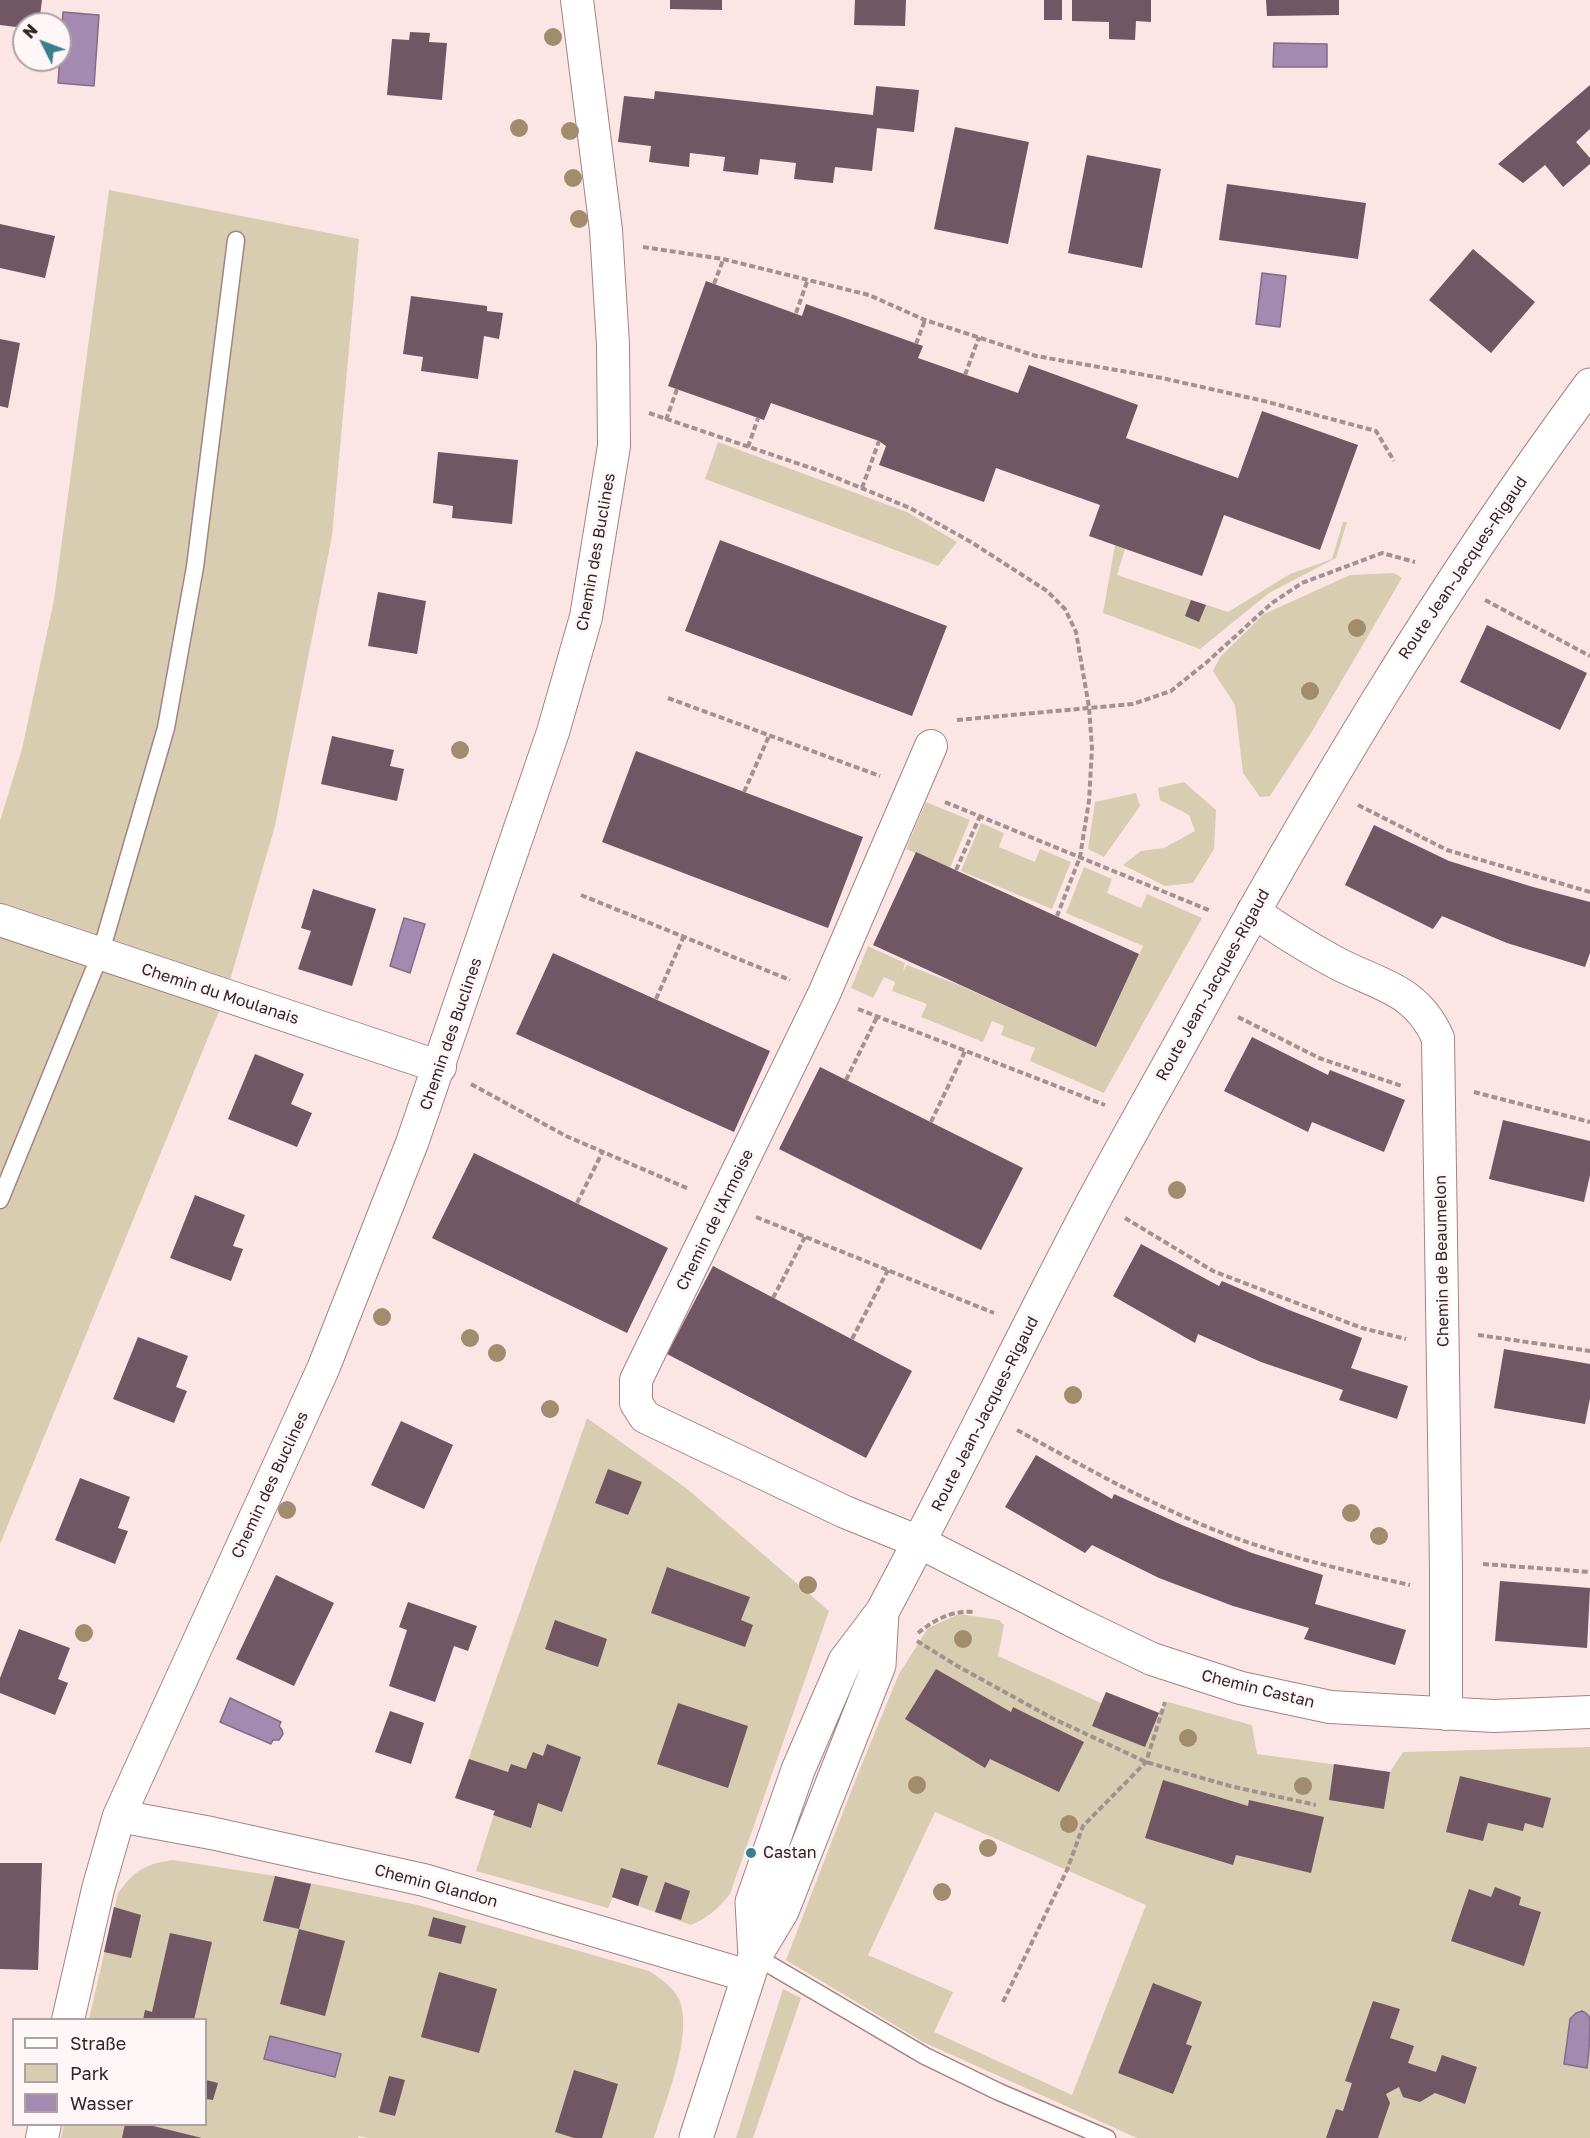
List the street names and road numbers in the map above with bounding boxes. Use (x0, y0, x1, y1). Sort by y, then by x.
street label: Chemin des Buclines (573, 472, 619, 632)
street label: Route Jean-Jacques-Rigaud (1395, 473, 1531, 663)
street label: Route Jean-Jacques-Rigaud (1152, 886, 1274, 1084)
street label: Chemin des Buclines (416, 955, 486, 1113)
street label: Chemin du Moulanais (139, 959, 301, 1029)
street label: Chemin de l'Armoise (672, 1146, 758, 1294)
street label: Chemin de Beaumelon (1431, 1175, 1453, 1347)
street label: Route Jean-Jacques-Rigaud (927, 1313, 1043, 1515)
street label: Chemin des Buclines (227, 1408, 313, 1562)
street label: Chemin Castan (1199, 1666, 1317, 1712)
street label: Chemin Glandon (372, 1860, 500, 1912)

